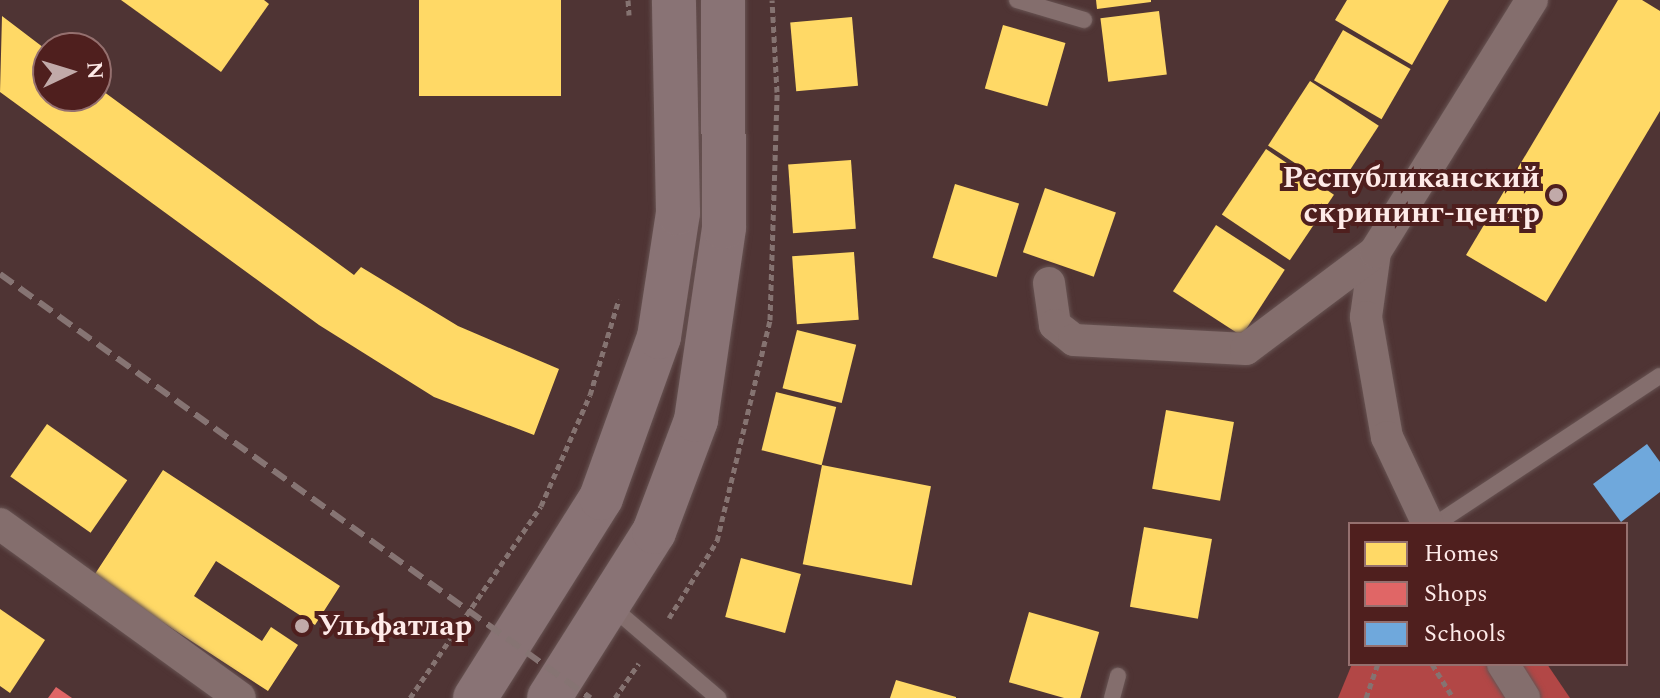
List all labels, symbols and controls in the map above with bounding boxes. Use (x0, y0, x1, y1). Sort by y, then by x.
north arrow (32, 32, 112, 112)
text: N (77, 60, 112, 81)
place label: Республиканский скрининг-центр (1282, 160, 1540, 230)
marker: Республиканский скрининг-центр (1547, 186, 1565, 204)
legend (1348, 522, 1628, 666)
text: Homes (1424, 536, 1499, 572)
text: Shops (1424, 576, 1488, 612)
place label: Ульфатлар (318, 608, 472, 644)
text: Schools (1424, 616, 1506, 652)
marker: Ульфатлар (293, 617, 311, 635)

